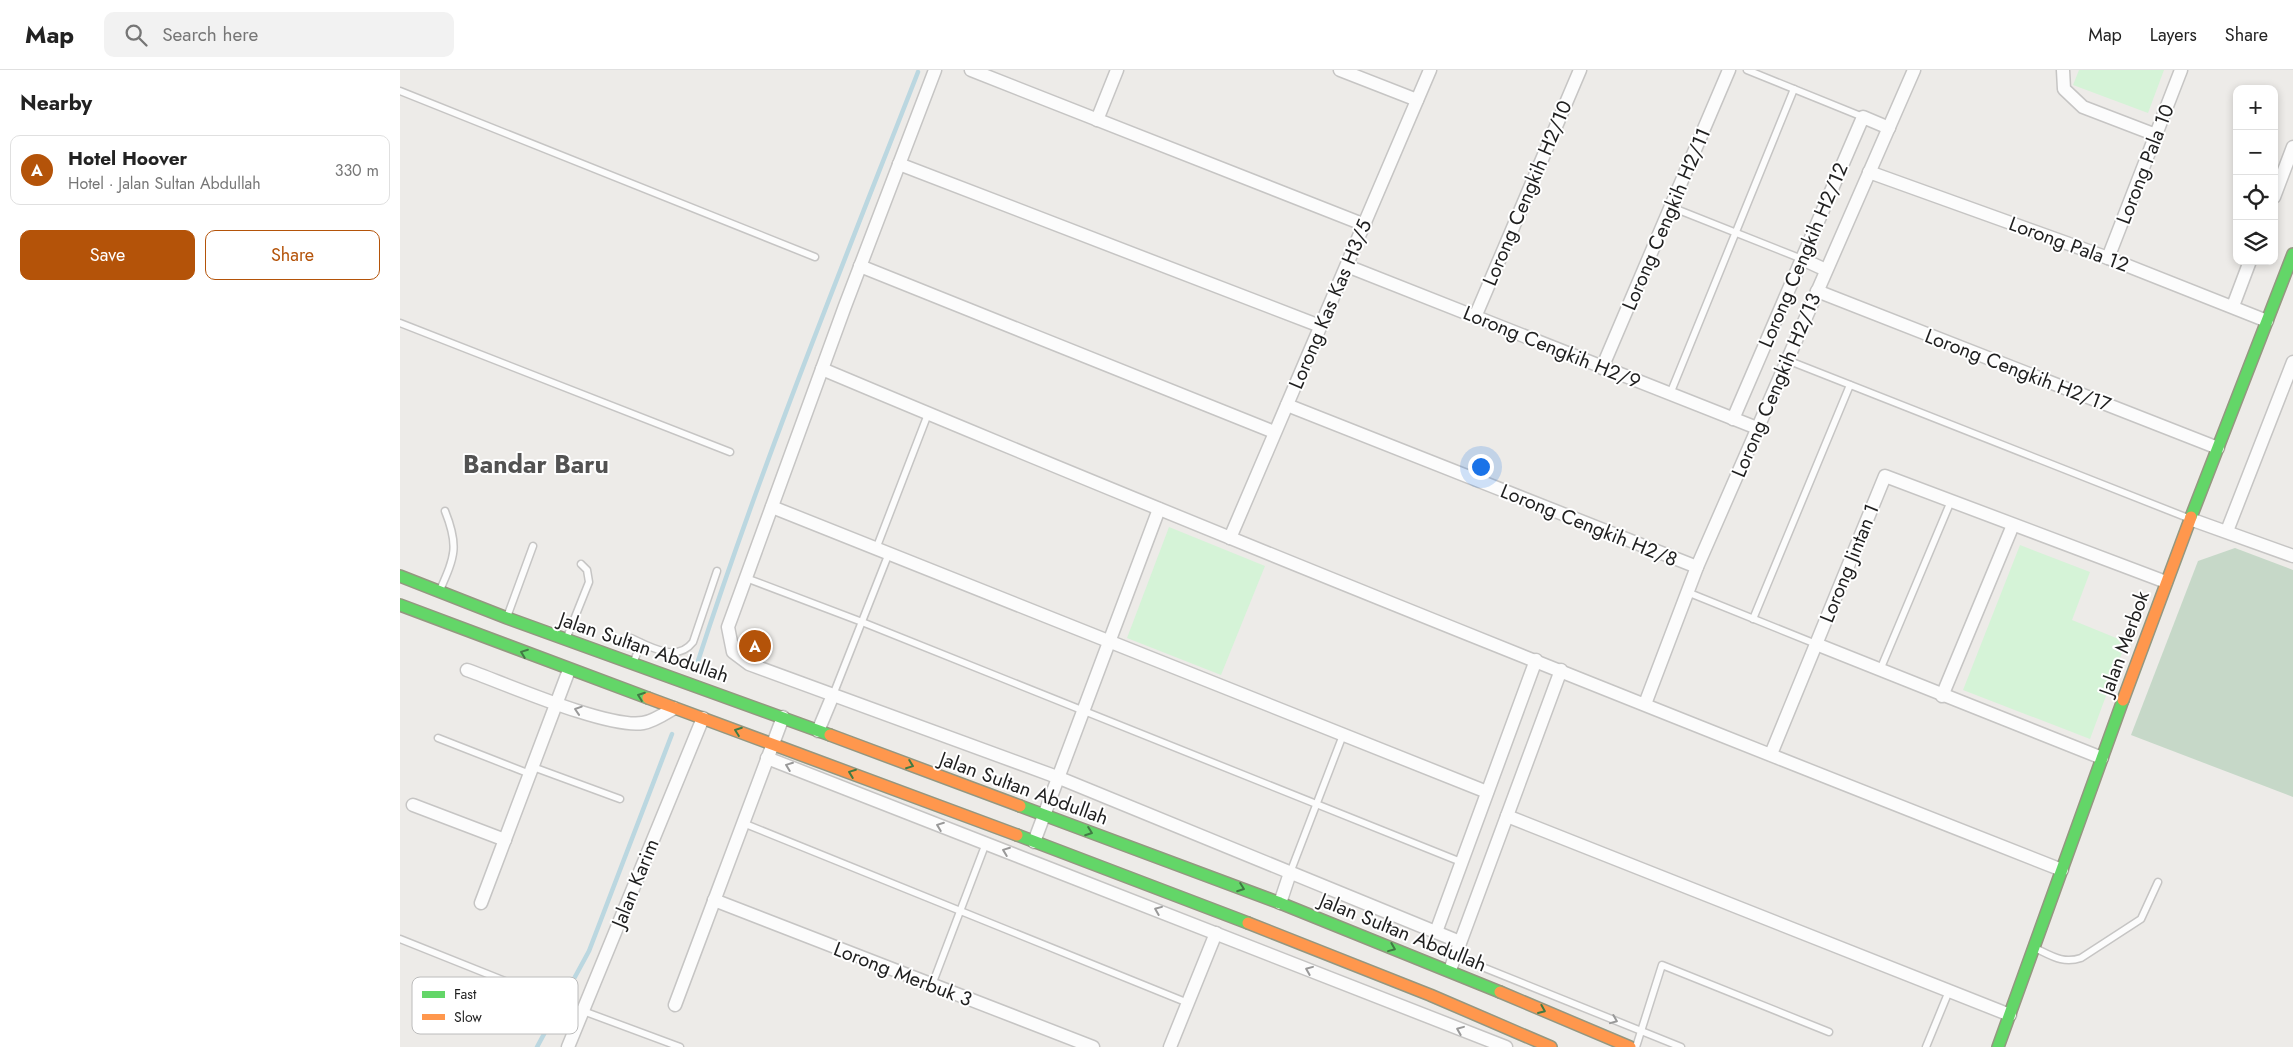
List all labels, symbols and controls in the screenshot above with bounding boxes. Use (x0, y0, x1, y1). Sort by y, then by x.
search box (104, 12, 454, 57)
text: Map (25, 17, 74, 52)
icon: search (122, 21, 150, 49)
text: Search here (162, 21, 258, 48)
text: Map (2088, 22, 2122, 48)
text: Layers (2150, 22, 2197, 48)
text: Share (2225, 22, 2268, 48)
map controls (2233, 85, 2278, 265)
button: + (2233, 85, 2278, 130)
text: Nearby (20, 88, 92, 118)
street label: Lorong Cengkih H2/10 (1475, 96, 1580, 290)
street label: Lorong Pala 10 (2109, 100, 2182, 228)
street label: Lorong Cengkih H2/11 (1615, 123, 1718, 315)
button: − (2233, 130, 2278, 175)
text: Hotel Hoover (68, 145, 187, 172)
street label: Lorong Cengkih H2/12 (1751, 158, 1856, 352)
text: A (31, 159, 43, 182)
text: 330 m (335, 159, 379, 182)
text: Hotel · Jalan Sultan Abdullah (68, 172, 261, 195)
button: locate (2233, 175, 2278, 220)
street label: Lorong Pala 12 (2005, 209, 2133, 280)
street label: Lorong Kas Kas H3/5 (1282, 215, 1379, 394)
button: layers (2233, 220, 2278, 265)
button: Save (20, 230, 195, 280)
button: Share (205, 230, 380, 280)
street label: Lorong Cengkih H2/13 (1725, 289, 1828, 482)
street label: Lorong Cengkih H2/9 (1459, 299, 1645, 396)
street label: Lorong Cengkih H2/17 (1921, 322, 2116, 420)
district label: Bandar Baru (463, 446, 609, 482)
your location (1468, 454, 1494, 480)
street label: Lorong Cengkih H2/8 (1496, 477, 1682, 574)
street label: Lorong Jintan 1 (1812, 499, 1886, 627)
street label: Jalan Merbok (2091, 587, 2157, 702)
street label: Jalan Sultan Abdullah (552, 604, 733, 690)
pin: A (739, 627, 771, 665)
one-way arrow (520, 649, 529, 659)
one-way arrow (637, 692, 645, 702)
one-way arrow (575, 706, 583, 716)
one-way arrow (734, 727, 742, 737)
street label: Jalan Sultan Abdullah (932, 743, 1112, 833)
one-way arrow (905, 759, 913, 769)
one-way arrow (785, 762, 794, 773)
one-way arrow (848, 769, 856, 779)
one-way arrow (936, 821, 945, 832)
one-way arrow (1084, 826, 1093, 836)
street label: Jalan Karim (603, 834, 666, 935)
one-way arrow (1002, 847, 1011, 858)
one-way arrow (1236, 882, 1245, 892)
street label: Jalan Sultan Abdullah (1312, 885, 1491, 979)
one-way arrow (1154, 906, 1163, 916)
street label: Lorong Merbuk 3 (829, 935, 976, 1014)
one-way arrow (1388, 942, 1396, 952)
one-way arrow (1305, 966, 1314, 976)
legend (412, 977, 578, 1034)
text: Fast (454, 984, 477, 1004)
one-way arrow (1538, 1004, 1546, 1014)
text: Slow (454, 1007, 482, 1027)
one-way arrow (1609, 1014, 1618, 1024)
one-way arrow (1456, 1026, 1465, 1036)

